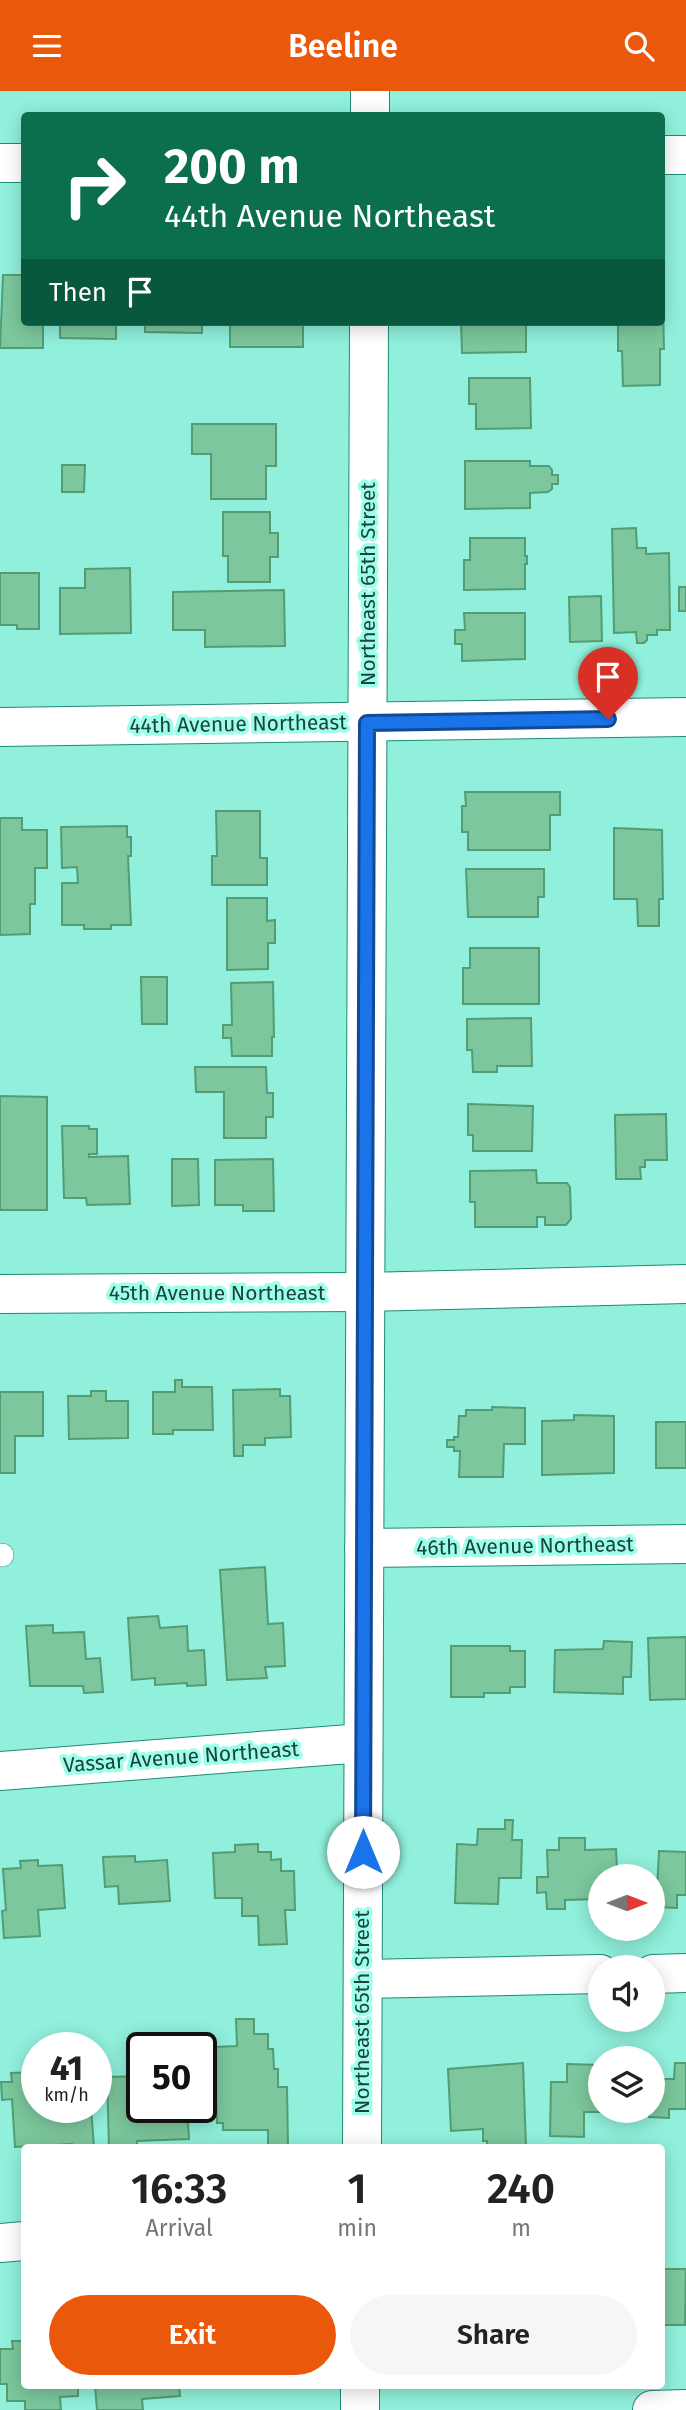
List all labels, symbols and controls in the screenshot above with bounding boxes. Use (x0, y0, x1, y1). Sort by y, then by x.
icon: menu (28, 27, 66, 65)
text: Beeline (288, 27, 398, 65)
icon: search (620, 27, 658, 65)
text: 200 m (164, 137, 300, 196)
icon: right (49, 140, 140, 231)
text: 44th Avenue Northeast (164, 197, 495, 235)
icon: arrive (121, 273, 159, 311)
text: Then (49, 277, 107, 308)
street label: Northeast 65th Street (355, 482, 381, 686)
pin (578, 647, 638, 719)
icon: arrive (589, 658, 627, 696)
street label: 44th Avenue Northeast (129, 709, 347, 739)
street label: 45th Avenue Northeast (109, 1280, 326, 1306)
street label: 46th Avenue Northeast (416, 1531, 634, 1561)
street label: Vassar Avenue Northeast (62, 1736, 300, 1778)
position arrow (326, 1815, 400, 1889)
north arrow (588, 1864, 665, 1941)
map controls (588, 1864, 665, 2123)
street label: Northeast 65th Street (349, 1910, 375, 2114)
button: sound (588, 1955, 665, 2032)
speed limit sign: 50 (126, 2032, 217, 2123)
button: layers (588, 2046, 665, 2123)
text: 41 (50, 2047, 83, 2089)
text: km/h (44, 2084, 89, 2106)
text: 16:33 (131, 2164, 227, 2214)
text: 1 (348, 2164, 367, 2214)
text: 240 (487, 2164, 555, 2214)
text: Arrival (145, 2214, 213, 2242)
text: min (337, 2214, 377, 2242)
text: m (511, 2214, 531, 2242)
button: Exit (49, 2295, 336, 2375)
button: Share (350, 2295, 637, 2375)

